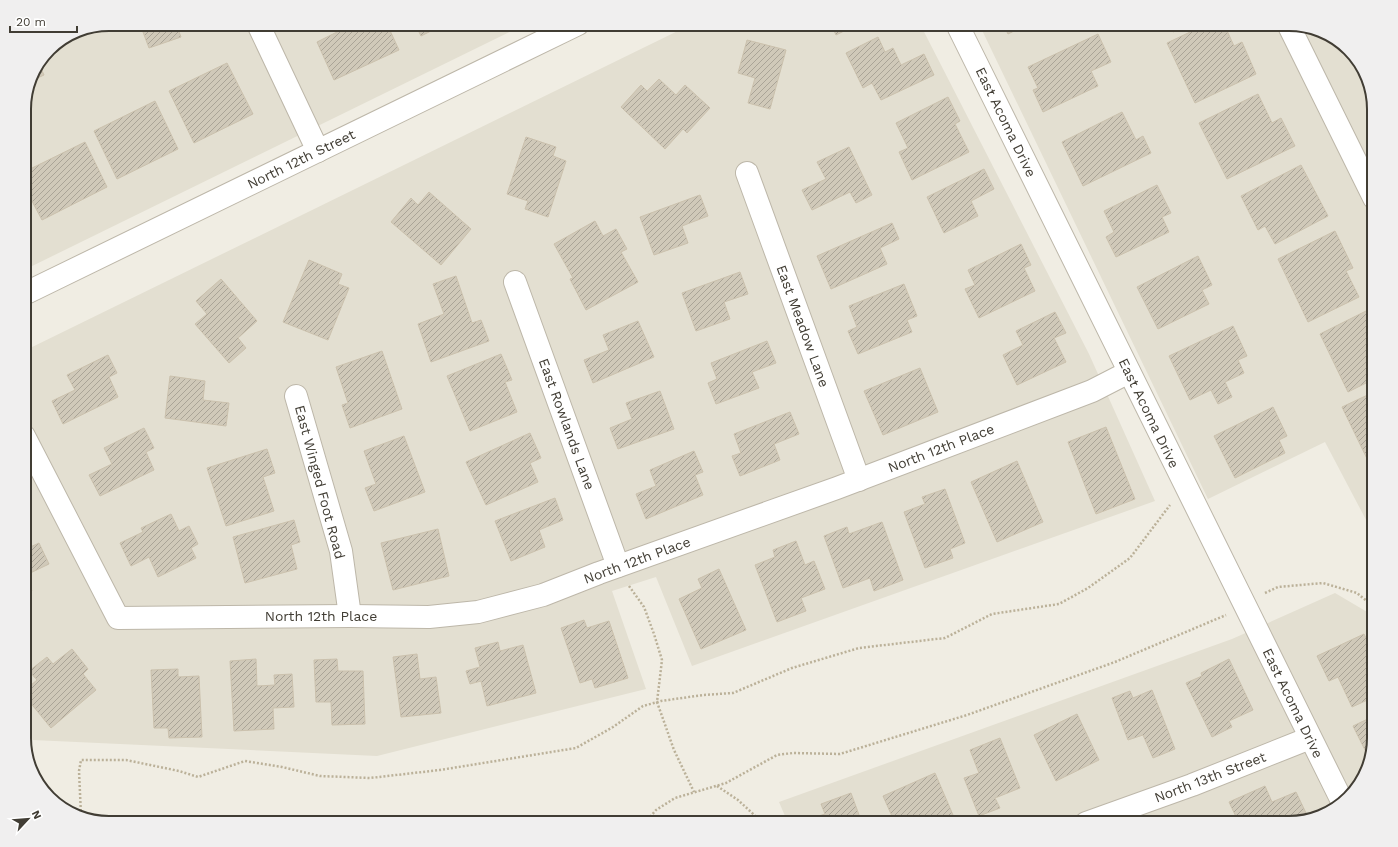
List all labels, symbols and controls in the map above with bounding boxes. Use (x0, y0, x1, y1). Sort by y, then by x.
scale bar (10, 8, 77, 34)
text: 20 m (16, 15, 46, 29)
street label: East Acoma Drive (972, 64, 1040, 180)
street label: North 12th Street (244, 126, 358, 192)
street label: East Meadow Lane (773, 263, 833, 389)
street label: East Acoma Drive (1115, 355, 1183, 471)
street label: East Rowlands Lane (536, 356, 598, 492)
street label: East Winged Foot Road (292, 403, 348, 561)
street label: North 12th Place (886, 420, 996, 476)
street label: North 12th Place (581, 533, 693, 587)
street label: North 12th Place (265, 608, 377, 624)
street label: East Acoma Drive (1259, 645, 1327, 761)
street label: North 13th Street (1152, 748, 1268, 806)
north arrow (8, 799, 48, 839)
text: N (29, 808, 44, 821)

